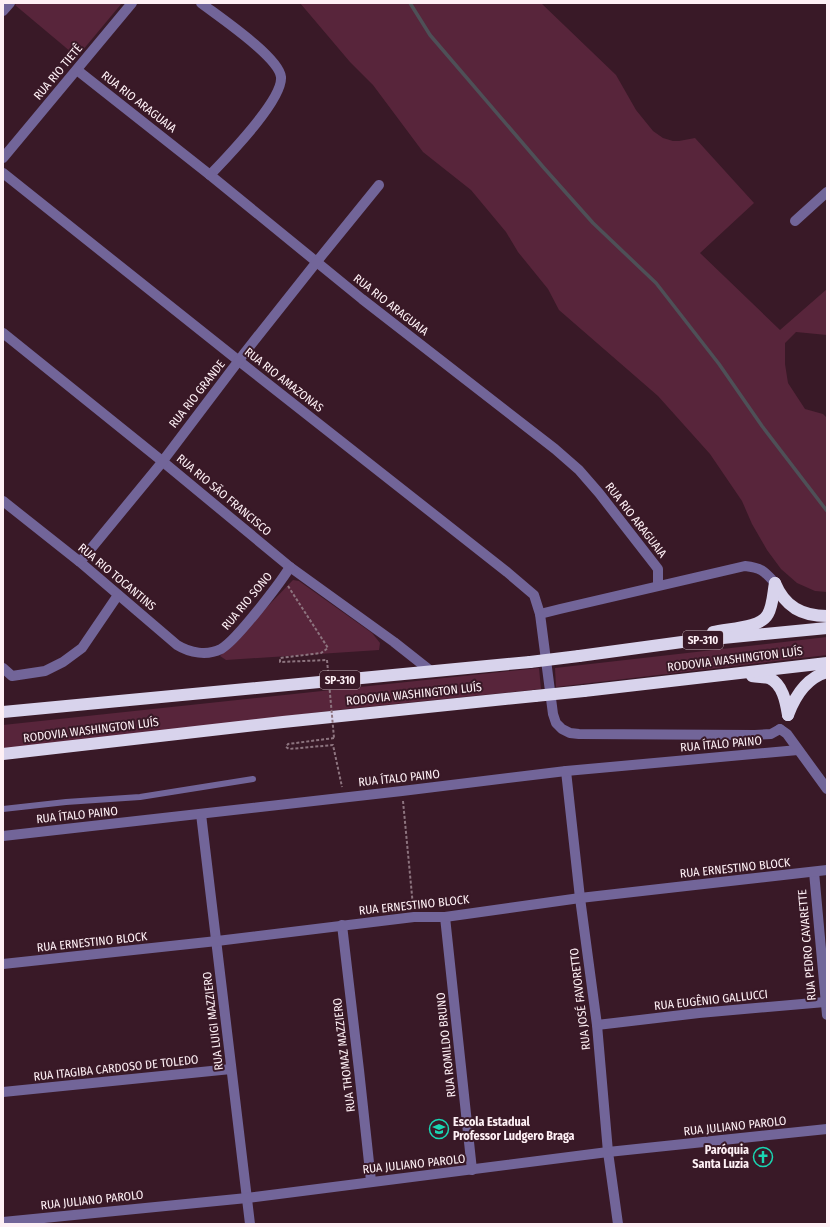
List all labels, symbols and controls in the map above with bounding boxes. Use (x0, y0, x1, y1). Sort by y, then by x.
street label: RUA RIO TIETÊ (30, 40, 85, 103)
street label: RUA RIO ARAGUAIA (99, 68, 180, 136)
street label: RUA RIO ARAGUAIA (351, 271, 432, 339)
street label: RUA RIO AMAZONAS (242, 345, 326, 415)
street label: RUA RIO GRANDE (166, 357, 228, 431)
street label: RUA RIO SÃO FRANCISCO (174, 451, 275, 539)
street label: RUA RIO ARAGUAIA (602, 480, 670, 561)
street label: RUA RIO TOCANTINS (75, 541, 159, 614)
street label: RUA RIO SONO (219, 569, 275, 633)
road number: SP-310 (683, 631, 723, 649)
street label: RODOVIA WASHINGTON LUÍS (666, 643, 804, 674)
road number: SP-310 (320, 671, 360, 689)
street label: RODOVIA WASHINGTON LUÍS (345, 679, 483, 708)
street label: RODOVIA WASHINGTON LUÍS (22, 714, 160, 745)
street label: RUA ÍTALO PAINO (680, 732, 762, 755)
street label: RUA ÍTALO PAINO (357, 766, 440, 789)
street label: RUA ÍTALO PAINO (35, 803, 118, 826)
street label: RUA ERNESTINO BLOCK (679, 855, 791, 881)
street label: RUA PEDRO CAVARETTE (795, 888, 819, 1001)
street label: RUA ERNESTINO BLOCK (358, 892, 470, 918)
street label: RUA ERNESTINO BLOCK (36, 929, 148, 955)
street label: RUA JOSÉ FAVORETTO (566, 947, 593, 1051)
street label: RUA LUIGI MAZZIERO (200, 971, 226, 1071)
street label: RUA EUGÊNIO GALLUCCI (653, 986, 769, 1013)
street label: RUA ROMILDO BRUNO (434, 992, 458, 1098)
street label: RUA THOMAZ MAZZIERO (330, 997, 358, 1113)
street label: RUA ITAGIBA CARDOSO DE TOLEDO (33, 1052, 199, 1084)
street label: RUA JULIANO PAROLO (683, 1114, 787, 1138)
place label: Escola Estadual Professor Ludgero Braga (453, 1115, 575, 1143)
school or university icon: Escola Estadual Professor Ludgero Braga (428, 1118, 450, 1140)
place label: Paróquia Santa Luzia (692, 1143, 749, 1171)
church icon: Paróquia Santa Luzia (752, 1146, 774, 1168)
street label: RUA JULIANO PAROLO (362, 1152, 466, 1176)
street label: RUA JULIANO PAROLO (40, 1188, 144, 1212)

